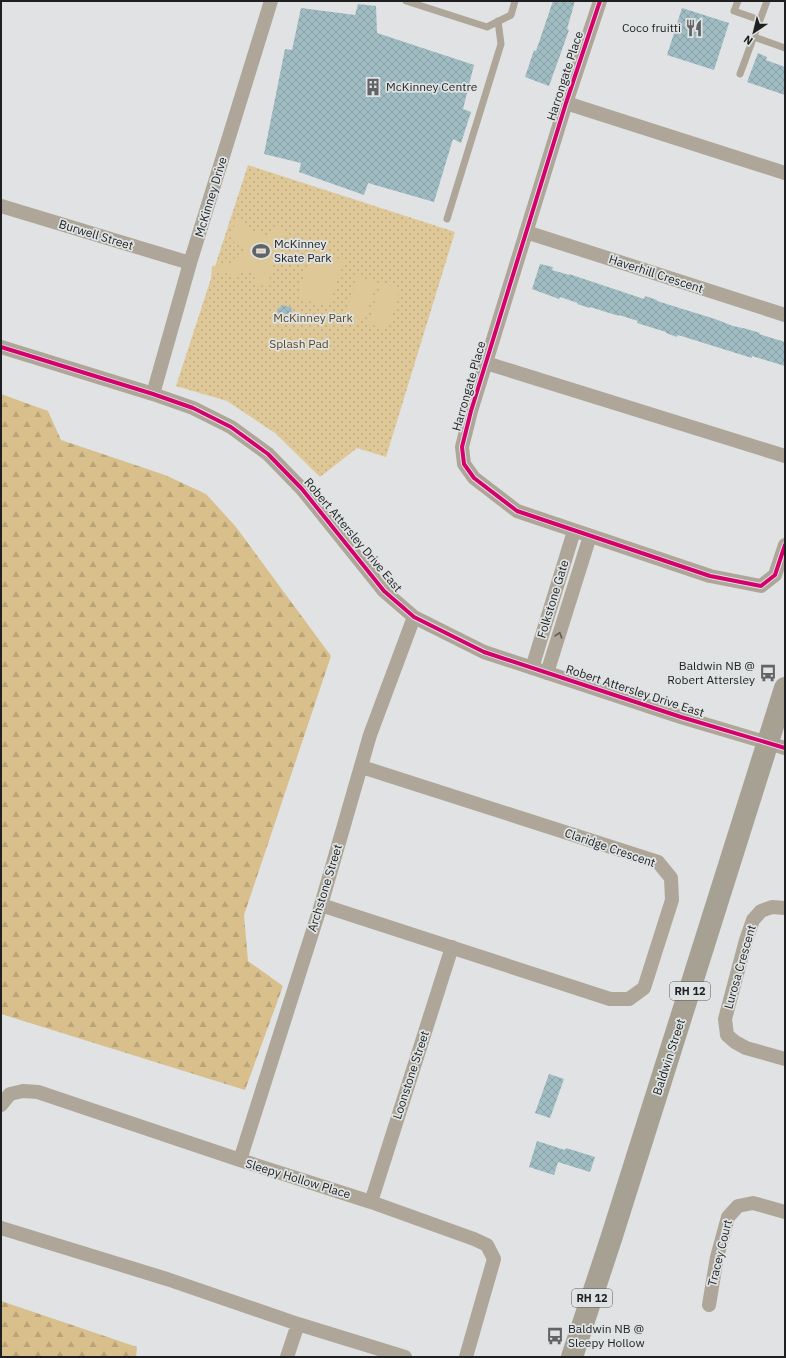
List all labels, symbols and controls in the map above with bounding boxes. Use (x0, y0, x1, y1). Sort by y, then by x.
north arrow (734, 12, 774, 52)
restaurant icon: Coco fruitti (684, 18, 704, 38)
place label: Coco fruitti (622, 20, 681, 35)
street label: Harrongate Place (543, 29, 586, 122)
text: N (741, 32, 756, 48)
building icon: McKinney Centre (363, 77, 383, 97)
place label: McKinney Centre (386, 79, 478, 94)
street label: McKinney Drive (191, 154, 230, 239)
street label: Burwell Street (57, 216, 135, 253)
place label: McKinney Skate Park (274, 236, 332, 265)
sports icon: McKinney Skate Park (251, 241, 271, 261)
street label: Haverhill Crescent (607, 251, 705, 296)
park label: McKinney Park (273, 310, 353, 325)
park label: Splash Pad (269, 336, 329, 351)
street label: Harrongate Place (448, 339, 489, 433)
street label: Robert Attersley Drive East (301, 474, 406, 595)
street label: Folkstone Gate (534, 558, 572, 640)
one-way arrow (554, 632, 563, 639)
place label: Baldwin NB @ Robert Attersley (667, 658, 755, 687)
street label: Robert Attersley Drive East (564, 661, 706, 720)
bus stop icon: Baldwin NB @ Robert Attersley (758, 663, 778, 683)
street label: Claridge Crescent (563, 825, 658, 870)
street label: Archstone Street (304, 842, 345, 933)
street label: Lurosa Crescent (720, 923, 759, 1011)
road number: RH 12 (670, 982, 710, 1000)
street label: Baldwin Street (649, 1017, 688, 1097)
street label: Loonstone Street (389, 1029, 432, 1121)
street label: Sleepy Hollow Place (244, 1155, 353, 1202)
street label: Tracey Court (704, 1218, 735, 1288)
road number: RH 12 (572, 1289, 612, 1307)
place label: Baldwin NB @ Sleepy Hollow (568, 1321, 645, 1350)
bus stop icon: Baldwin NB @ Sleepy Hollow (545, 1326, 565, 1346)

